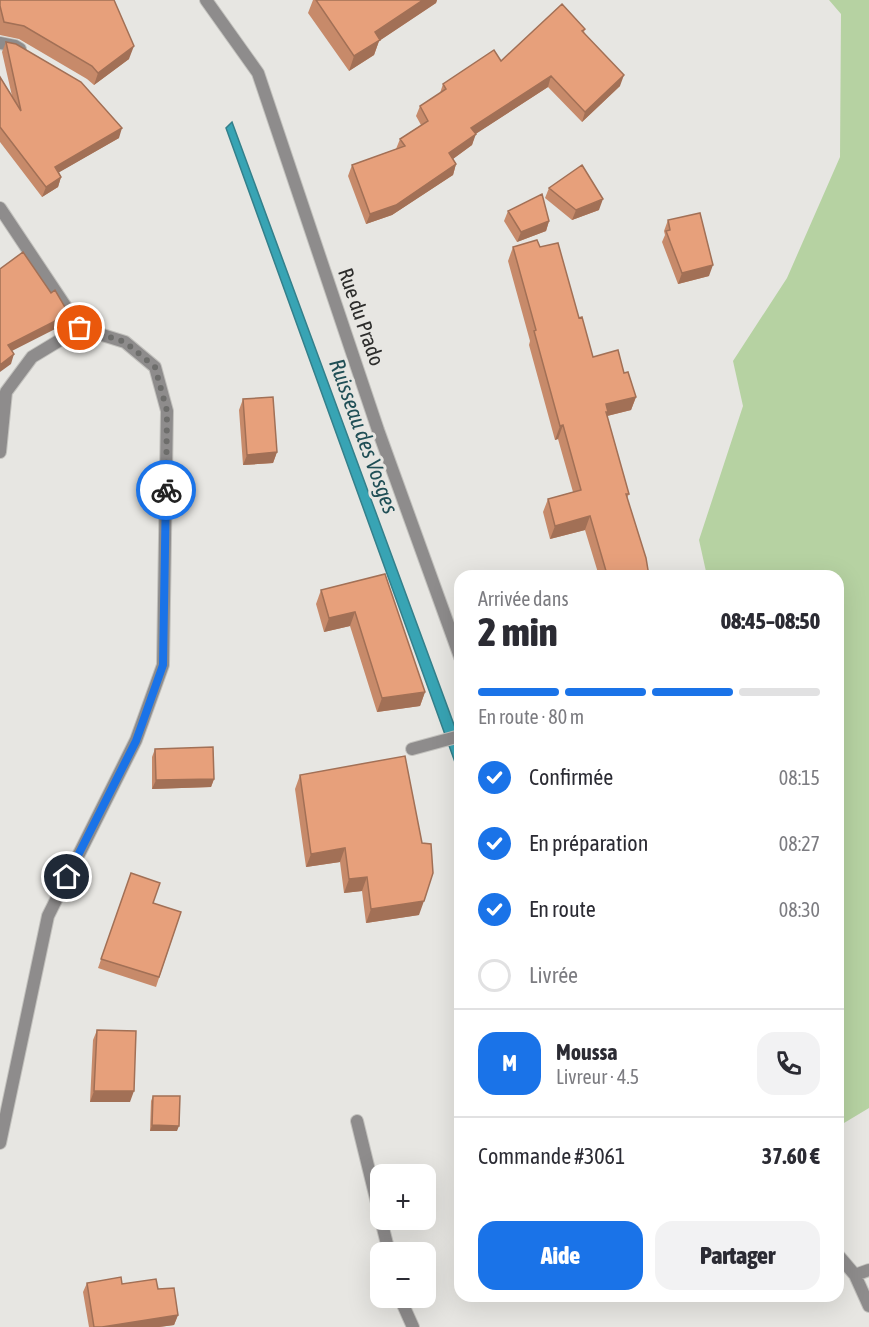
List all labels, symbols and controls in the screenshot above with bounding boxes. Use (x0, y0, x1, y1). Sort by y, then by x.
street label: Rue du Prado (334, 265, 390, 369)
pin (54, 302, 105, 353)
icon: bag (63, 311, 96, 344)
water label: Ruisseau des Vosges (324, 355, 404, 517)
courier (136, 460, 196, 520)
icon: bike (150, 474, 183, 507)
text: Arrivée dans (478, 587, 569, 610)
text: 08:45–08:50 (721, 608, 820, 634)
text: 2 min (478, 610, 558, 654)
text: En route · 80 m (478, 705, 584, 728)
icon: check (478, 761, 511, 794)
text: Confirmée (529, 764, 613, 790)
text: 08:15 (779, 766, 820, 789)
icon: check (478, 827, 511, 860)
text: En préparation (529, 830, 648, 856)
text: 08:27 (779, 832, 820, 855)
pin (41, 851, 92, 902)
icon: home (50, 860, 83, 893)
icon: check (478, 893, 511, 926)
text: En route (529, 896, 596, 922)
text: 08:30 (779, 898, 820, 921)
text: Livrée (529, 962, 578, 988)
button: phone (757, 1032, 820, 1095)
text: Moussa (556, 1039, 617, 1065)
text: M (502, 1050, 517, 1076)
text: Livreur · 4.5 (556, 1065, 639, 1088)
text: Commande #3061 (478, 1143, 625, 1169)
text: 37.60 € (762, 1143, 820, 1169)
map controls (370, 1164, 436, 1308)
button: + (370, 1164, 436, 1230)
button: Aide (478, 1221, 643, 1290)
button: Partager (655, 1221, 820, 1290)
button: − (370, 1242, 436, 1308)

